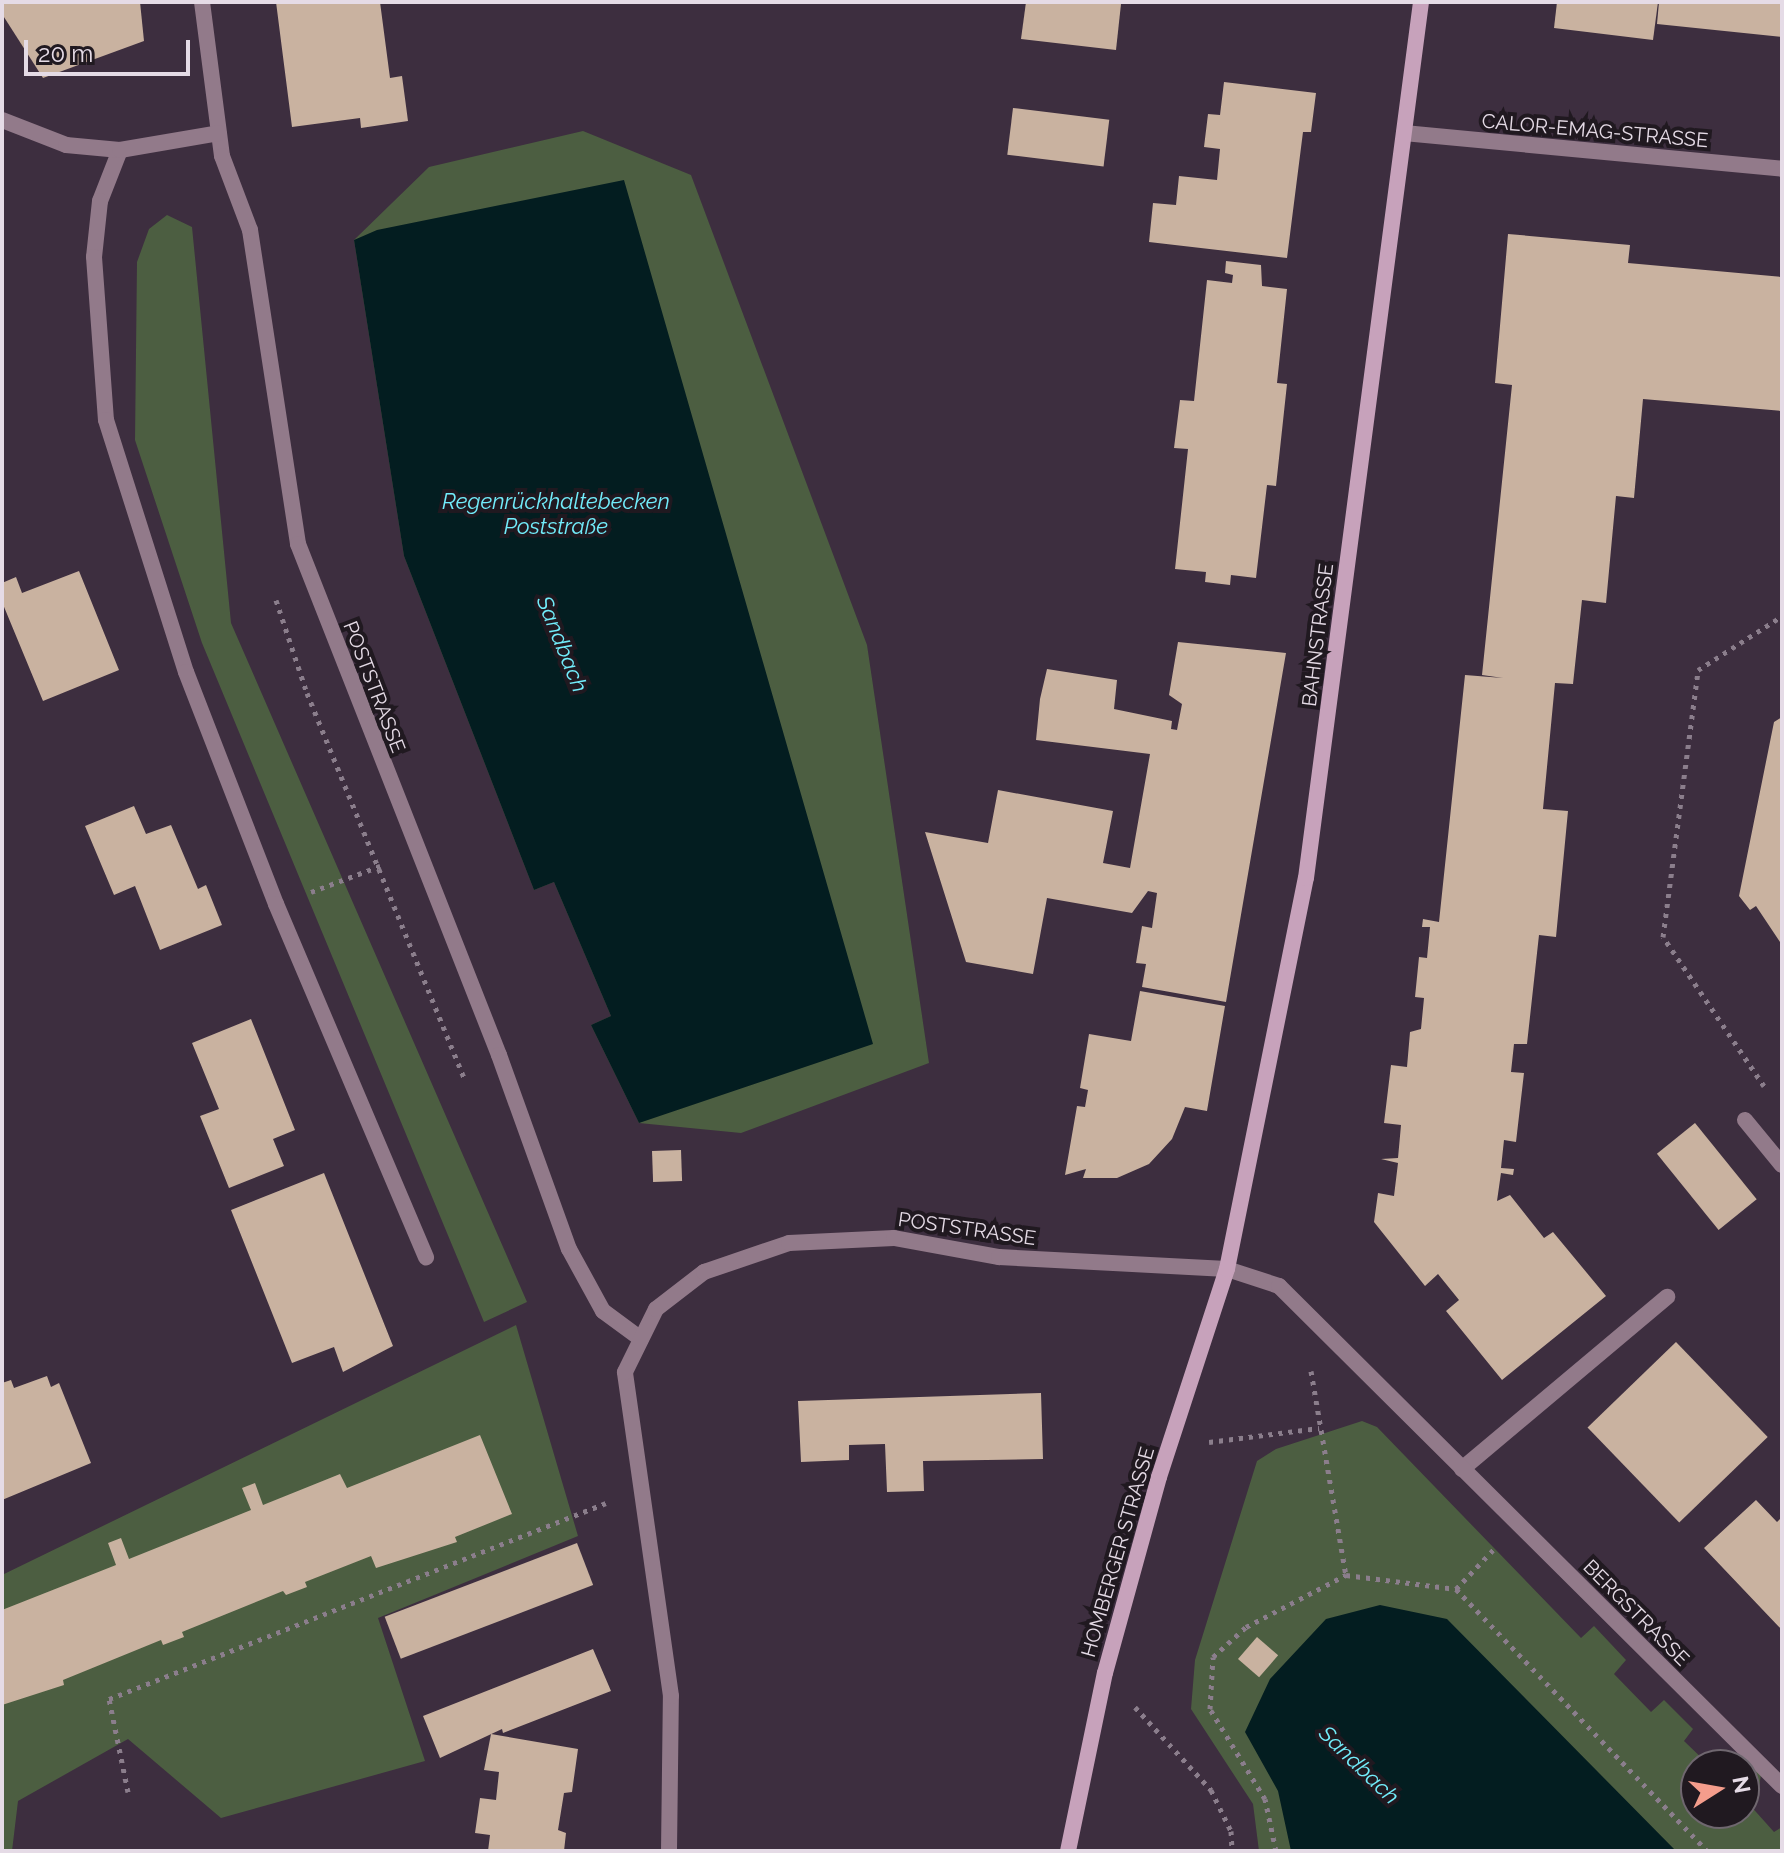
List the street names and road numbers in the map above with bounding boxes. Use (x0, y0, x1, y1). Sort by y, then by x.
street label: CALOR-EMAG-STRASSE (1481, 109, 1709, 153)
street label: BAHNSTRASSE (1297, 562, 1339, 708)
street label: POSTSTRASSE (338, 618, 410, 756)
street label: POSTSTRASSE (897, 1207, 1037, 1251)
street label: HOMBERGER STRASSE (1076, 1444, 1160, 1660)
street label: BERGSTRASSE (1578, 1555, 1694, 1671)

